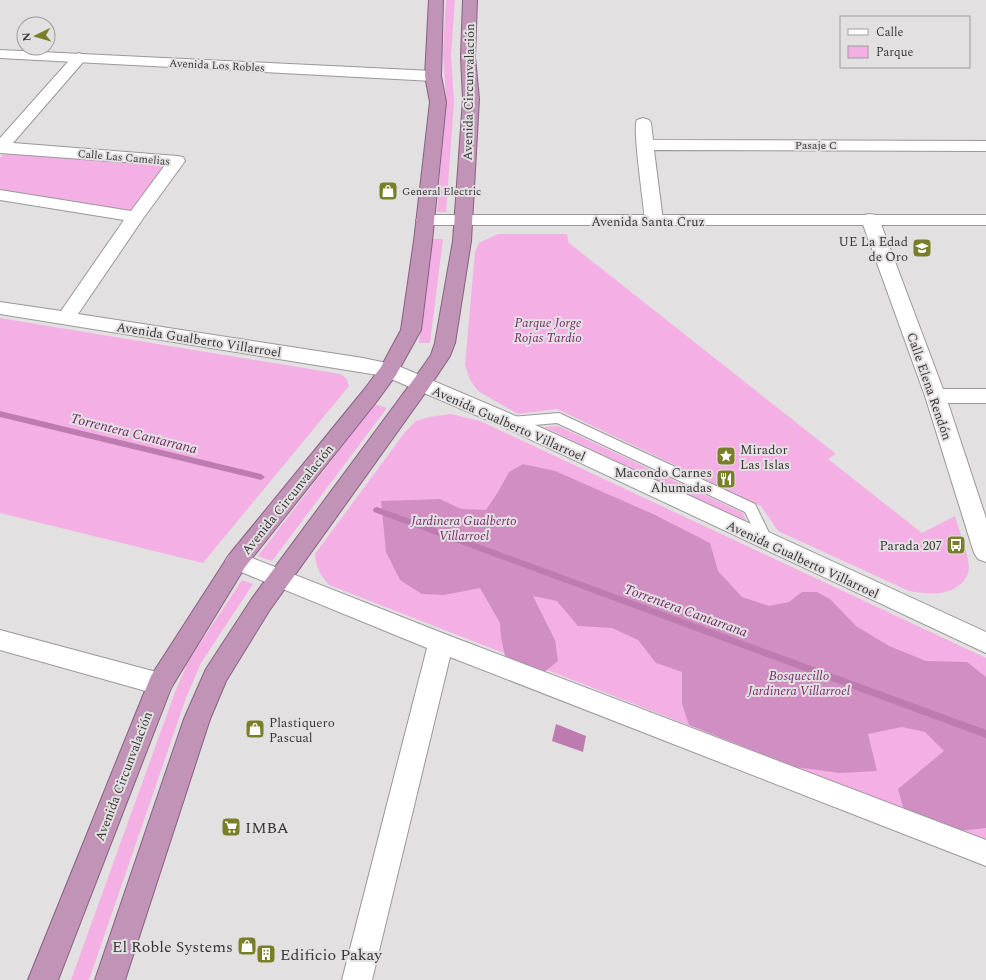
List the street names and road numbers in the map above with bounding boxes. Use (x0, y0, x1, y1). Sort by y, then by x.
street label: Avenida Circunvalación (458, 23, 480, 161)
street label: Avenida Los Robles (169, 55, 265, 76)
street label: Pasaje C (795, 137, 837, 154)
street label: Calle Las Camelias (77, 145, 171, 170)
street label: Avenida Santa Cruz (591, 212, 705, 232)
street label: Avenida Gualberto Villarroel (115, 317, 283, 363)
street label: Calle Elena Rendón (901, 330, 957, 443)
street label: Avenida Gualberto Villarroel (428, 381, 589, 467)
street label: Avenida Circunvalación (237, 440, 339, 559)
street label: Avenida Gualberto Villarroel (723, 516, 882, 604)
street label: Avenida Circunvalación (90, 708, 158, 844)

